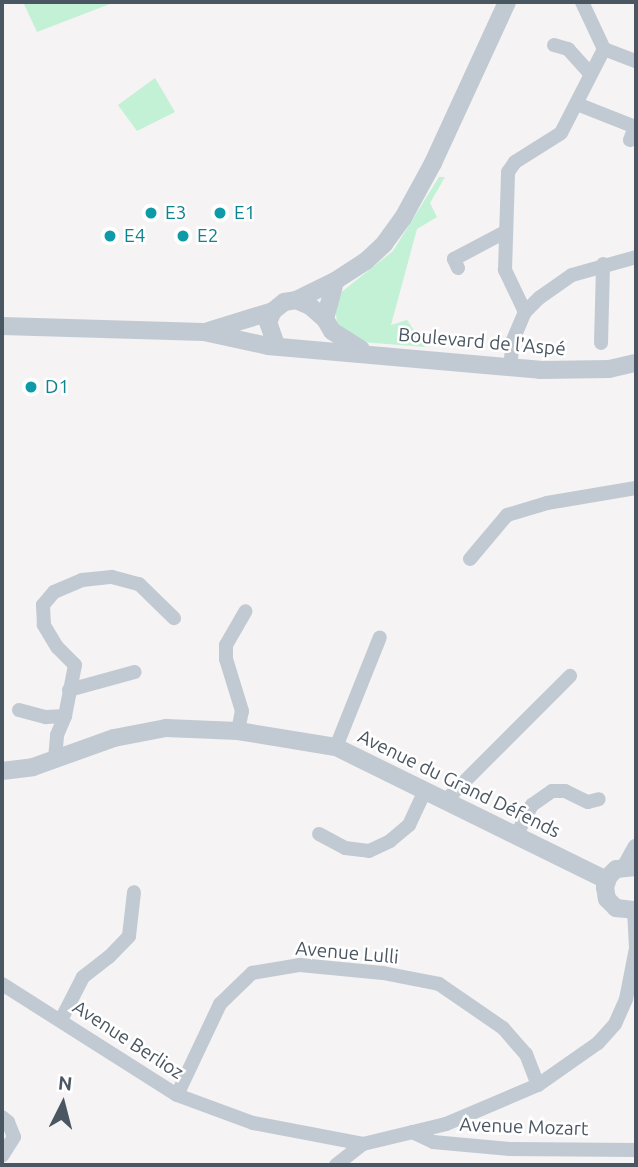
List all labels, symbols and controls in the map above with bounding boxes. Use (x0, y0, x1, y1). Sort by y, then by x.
place label: E3 (165, 202, 186, 224)
place label: E1 (234, 202, 255, 224)
marker: E3 (143, 205, 159, 221)
marker: E1 (212, 205, 228, 221)
place label: E4 (124, 225, 145, 247)
place label: E2 (197, 225, 218, 247)
marker: E4 (102, 228, 118, 244)
marker: E2 (175, 228, 191, 244)
street label: Boulevard de l'Aspé (397, 323, 567, 361)
place label: D1 (45, 376, 69, 398)
marker: D1 (23, 379, 39, 395)
street label: Avenue du Grand Défends (354, 725, 564, 843)
street label: Avenue Lulli (294, 937, 400, 969)
street label: Avenue Berlioz (68, 996, 188, 1084)
north arrow (28, 1069, 98, 1139)
text: N (57, 1071, 73, 1095)
street label: Avenue Mozart (459, 1113, 589, 1141)

